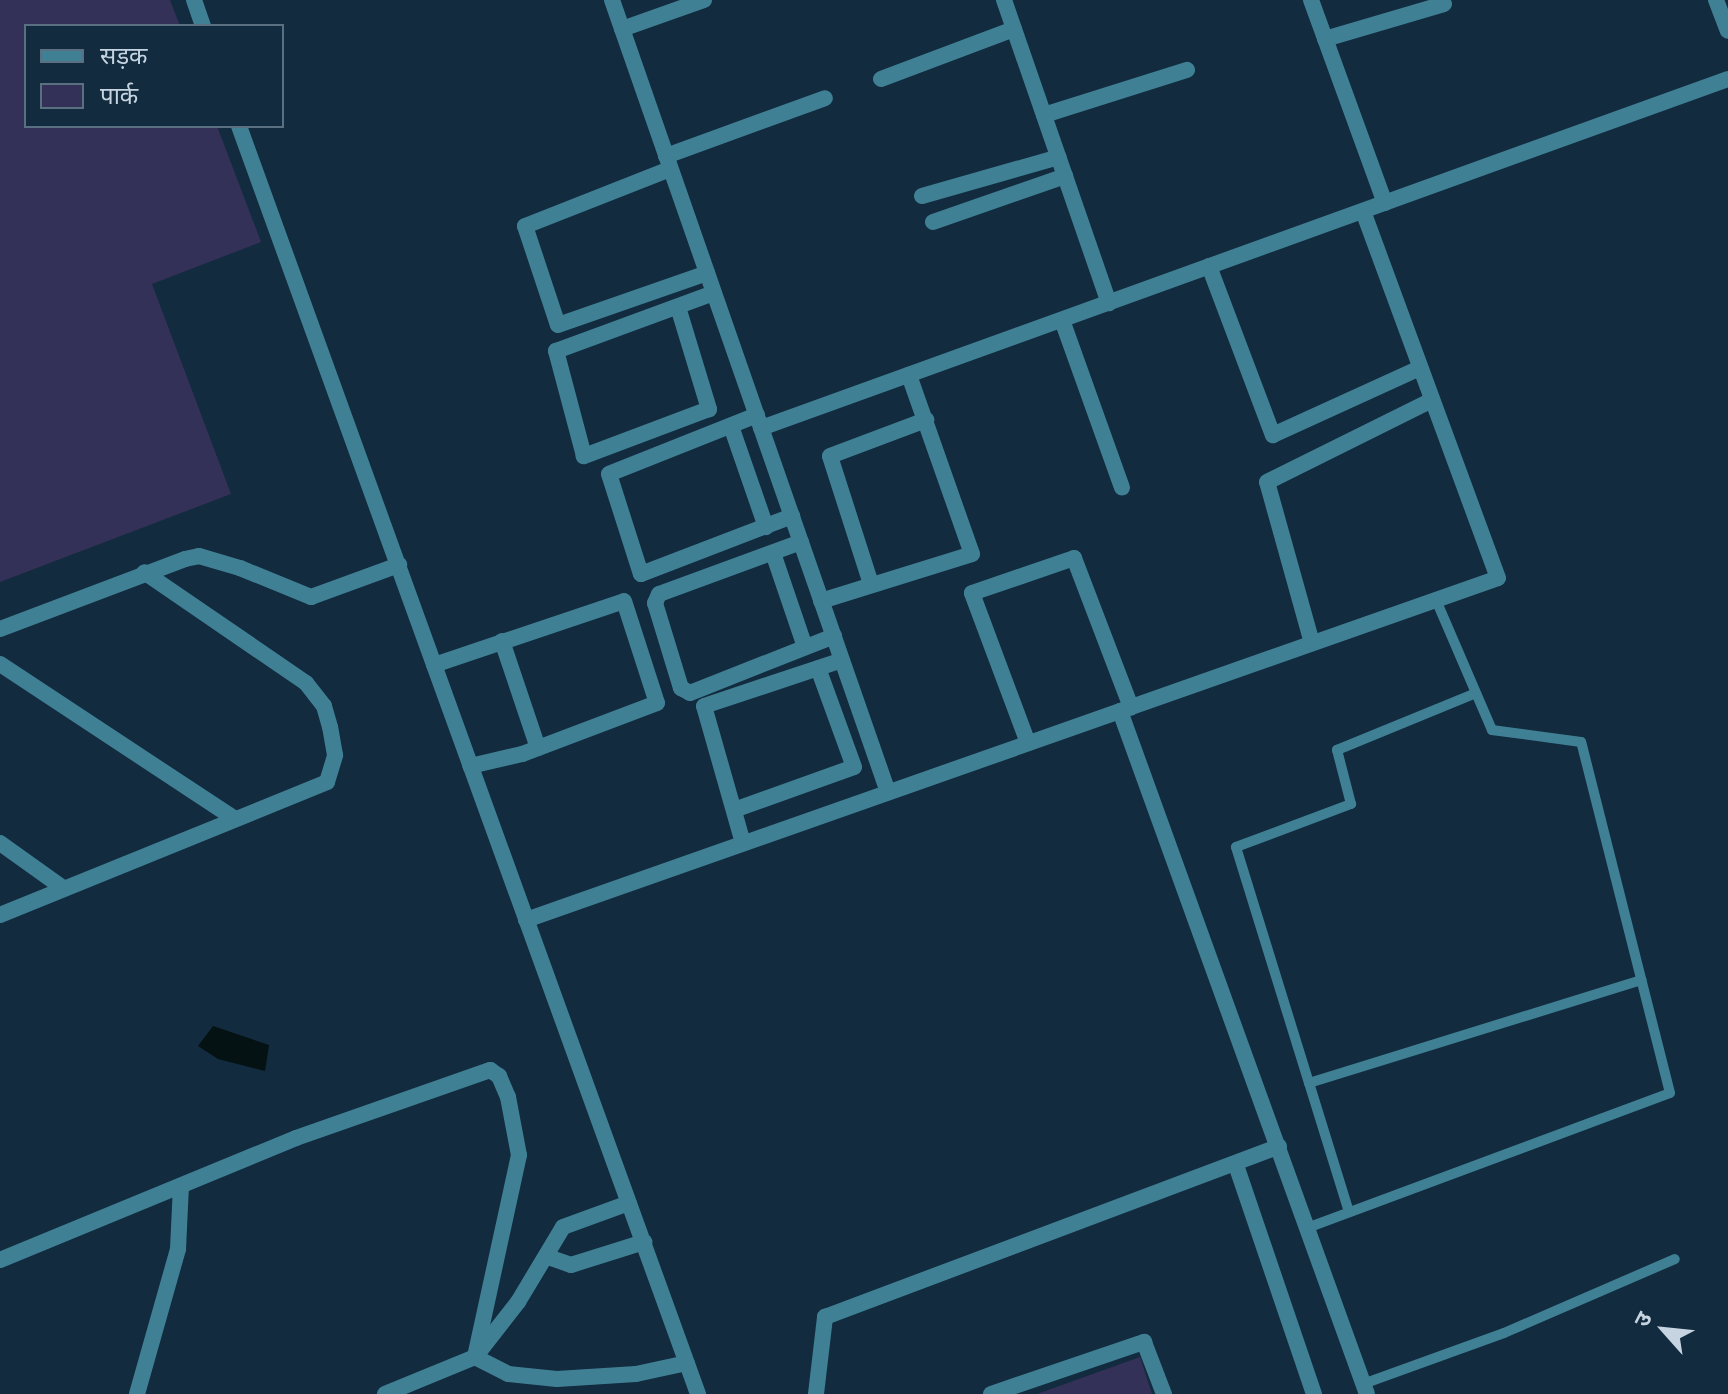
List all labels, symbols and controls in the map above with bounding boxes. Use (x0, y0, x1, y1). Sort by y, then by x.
legend (24, 24, 284, 128)
text: सड़क (100, 39, 148, 71)
text: पार्क (100, 79, 138, 111)
north arrow (1624, 1290, 1704, 1370)
text: उ (1626, 1307, 1659, 1332)

